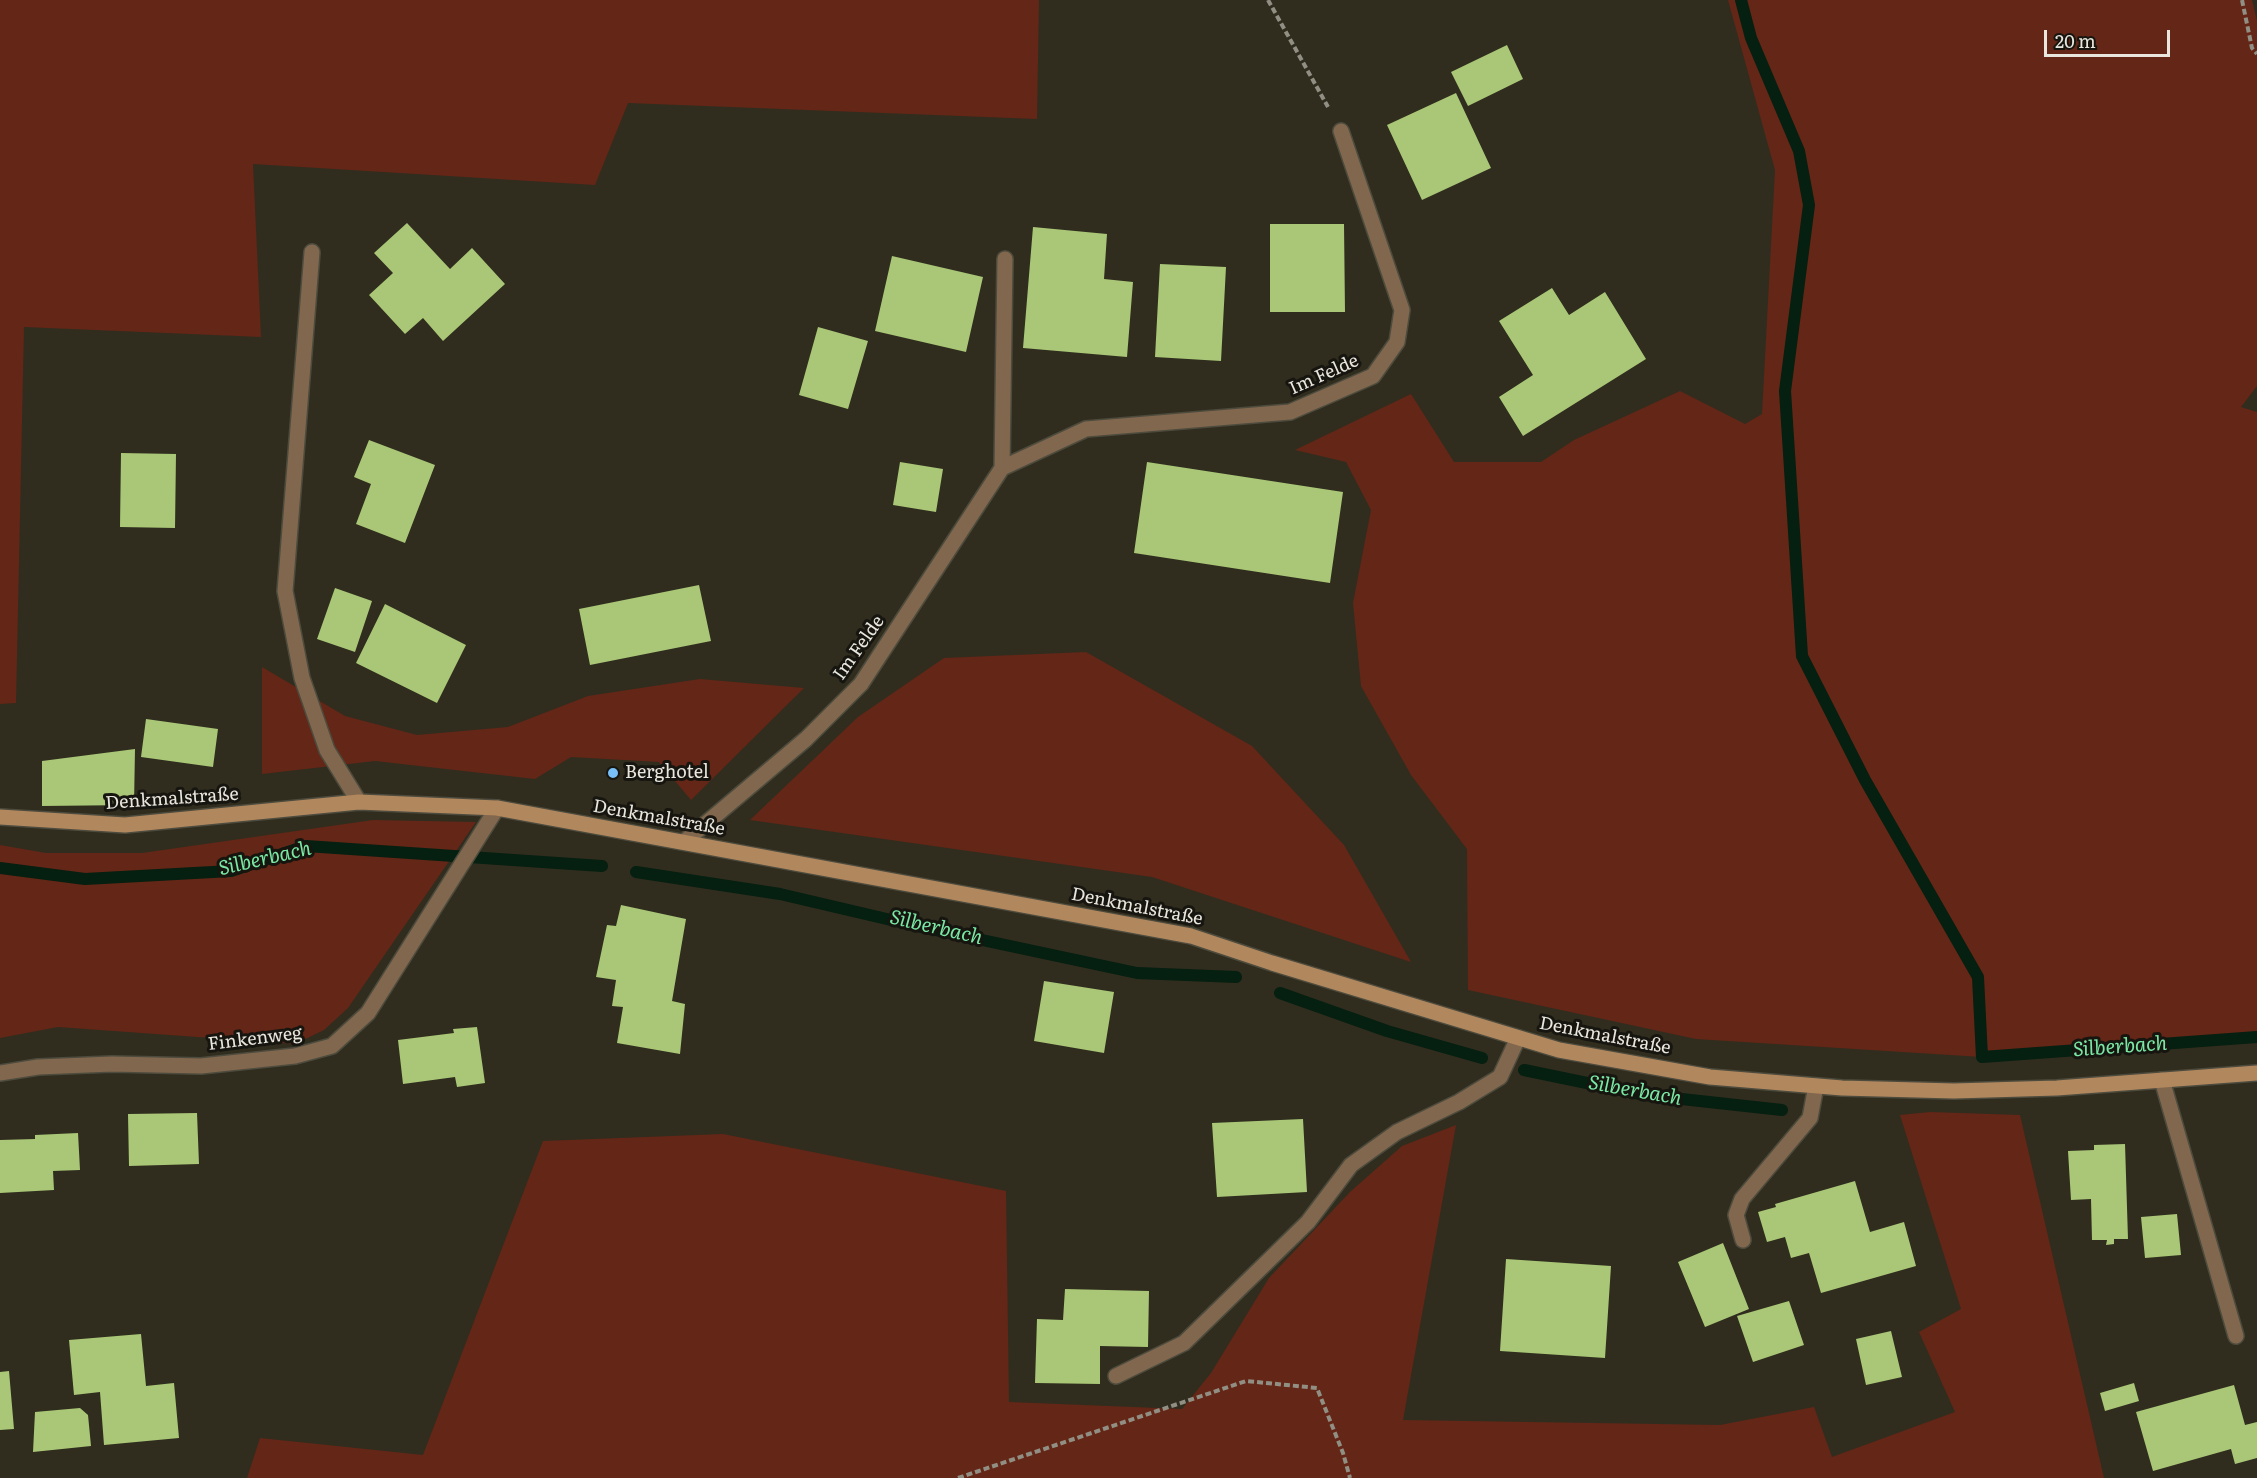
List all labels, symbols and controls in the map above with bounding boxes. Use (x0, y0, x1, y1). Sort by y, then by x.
scale bar (2047, 18, 2173, 56)
text: 20 m (2055, 27, 2096, 54)
street label: Im Felde (1286, 350, 1362, 400)
street label: Im Felde (829, 612, 889, 684)
place label: Berghotel (625, 762, 709, 784)
marker: Berghotel (606, 766, 620, 780)
street label: Denkmalstraße (105, 784, 239, 814)
street label: Denkmalstraße (591, 796, 727, 840)
water label: Silberbach (216, 837, 314, 881)
street label: Denkmalstraße (1069, 884, 1205, 930)
water label: Silberbach (887, 906, 985, 950)
street label: Denkmalstraße (1537, 1013, 1673, 1059)
street label: Finkenweg (207, 1023, 303, 1055)
water label: Silberbach (2072, 1032, 2168, 1062)
water label: Silberbach (1587, 1071, 1683, 1111)

